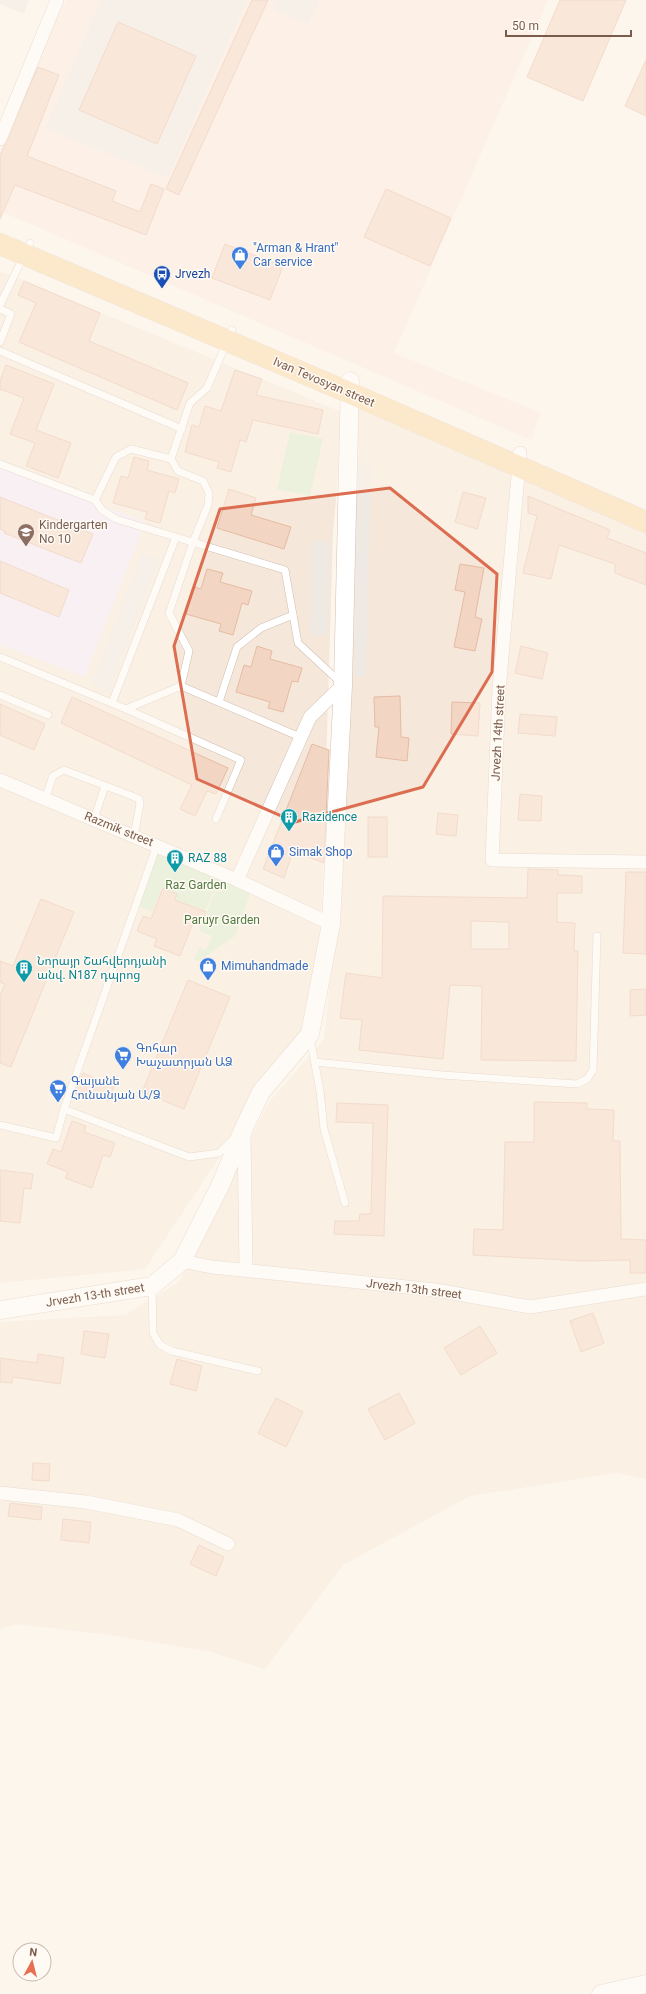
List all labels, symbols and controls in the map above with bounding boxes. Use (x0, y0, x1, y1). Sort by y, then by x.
scale bar (506, 12, 631, 38)
text: 50 m (512, 19, 539, 33)
place label: "Arman & Hrant" Car service (253, 241, 339, 269)
shop icon: "Arman & Hrant" Car service (230, 245, 250, 270)
bus stop icon: Jrvezh (152, 264, 172, 289)
place label: Jrvezh (175, 267, 210, 281)
street label: Ivan Tevosyan street (271, 354, 377, 410)
place label: Kindergarten No 10 (39, 518, 108, 546)
school or university icon: Kindergarten No 10 (16, 522, 36, 547)
street label: Jrvezh 14th street (488, 685, 508, 781)
building icon: Razidence (279, 807, 299, 832)
street label: Razmik street (82, 809, 156, 849)
place label: Razidence (302, 810, 357, 824)
shop icon: Simak Shop (266, 842, 286, 867)
place label: Simak Shop (289, 845, 353, 859)
building icon: RAZ 88 (165, 848, 185, 873)
place label: RAZ 88 (188, 851, 227, 865)
park label: Raz Garden (165, 878, 227, 892)
park label: Paruyr Garden (184, 913, 260, 927)
place label: Նորայր Շահվերդյանի անվ. N187 դպրոց (37, 954, 167, 982)
shop icon: Mimuhandmade (198, 956, 218, 981)
building icon: Նորայր Շահվերդյանի անվ. N187 դպրոց (14, 958, 34, 983)
place label: Mimuhandmade (221, 959, 308, 973)
place label: Գոհար Խաչատրյան ԱՁ (136, 1041, 233, 1069)
supermarket icon: Գոհար Խաչատրյան ԱՁ (113, 1045, 133, 1070)
place label: Գայանե Հունանյան Ա/Ձ (71, 1074, 161, 1102)
supermarket icon: Գայանե Հունանյան Ա/Ձ (48, 1078, 68, 1103)
street label: Jrvezh 13th street (365, 1276, 463, 1302)
street label: Jrvezh 13-th street (45, 1280, 145, 1310)
north arrow (12, 1942, 52, 1982)
text: N (29, 1946, 38, 1960)

